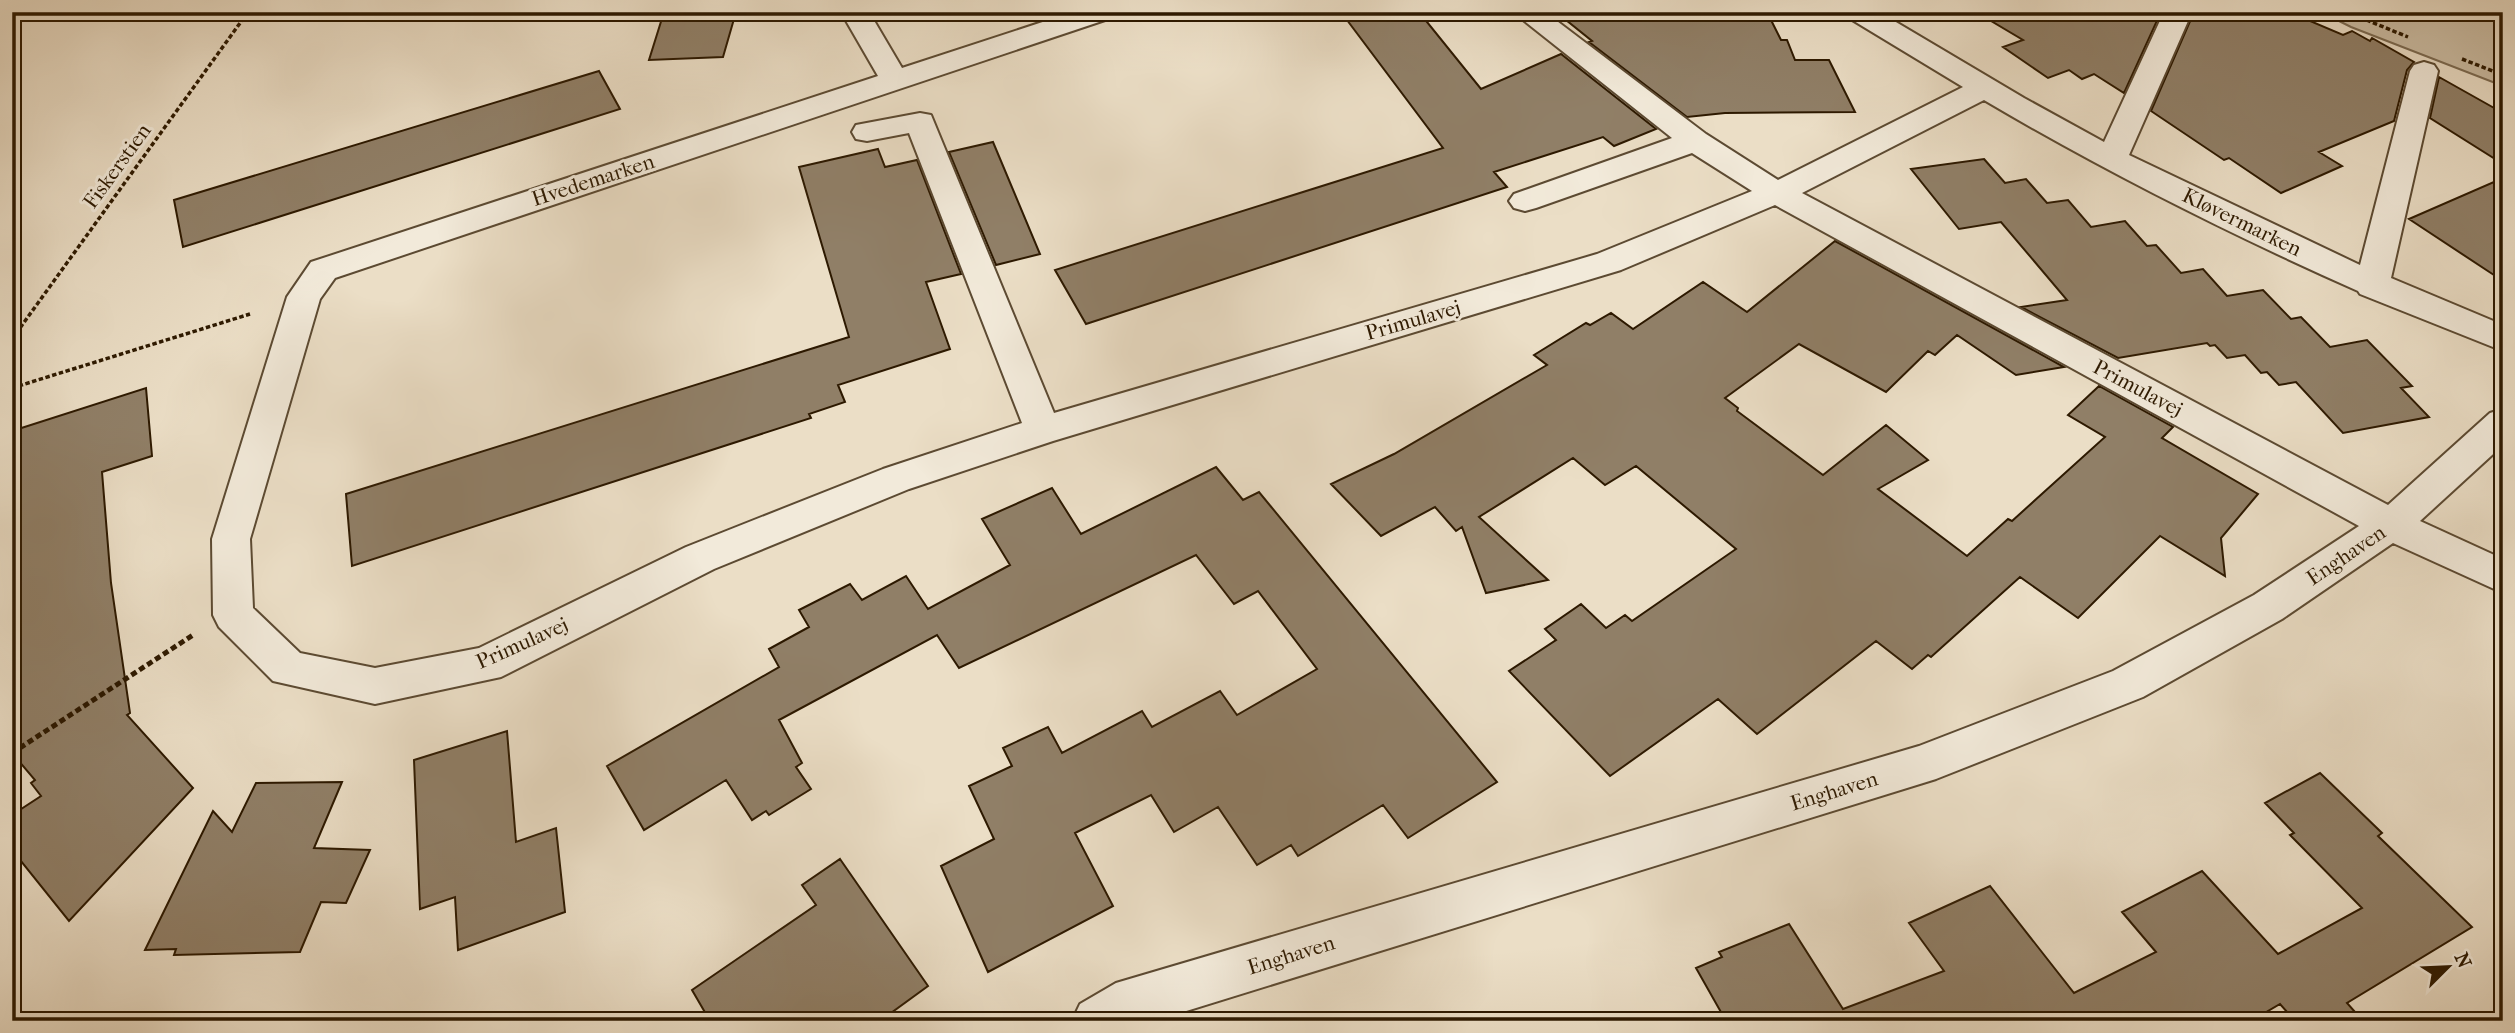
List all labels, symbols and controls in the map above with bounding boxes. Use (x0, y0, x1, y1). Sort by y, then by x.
street label: Fiskerstien (78, 119, 156, 213)
street label: Hvedemarken (529, 149, 657, 211)
street label: Kløvermarken (2179, 183, 2305, 261)
street label: Primulavej (1363, 295, 1463, 345)
street label: Primulavej (2089, 354, 2187, 422)
street label: Enghaven (2302, 520, 2390, 590)
street label: Primulavej (472, 612, 572, 674)
street label: Enghaven (1787, 766, 1881, 816)
street label: Enghaven (1244, 930, 1338, 980)
north arrow (2414, 932, 2484, 1002)
text: N (2450, 949, 2476, 972)

